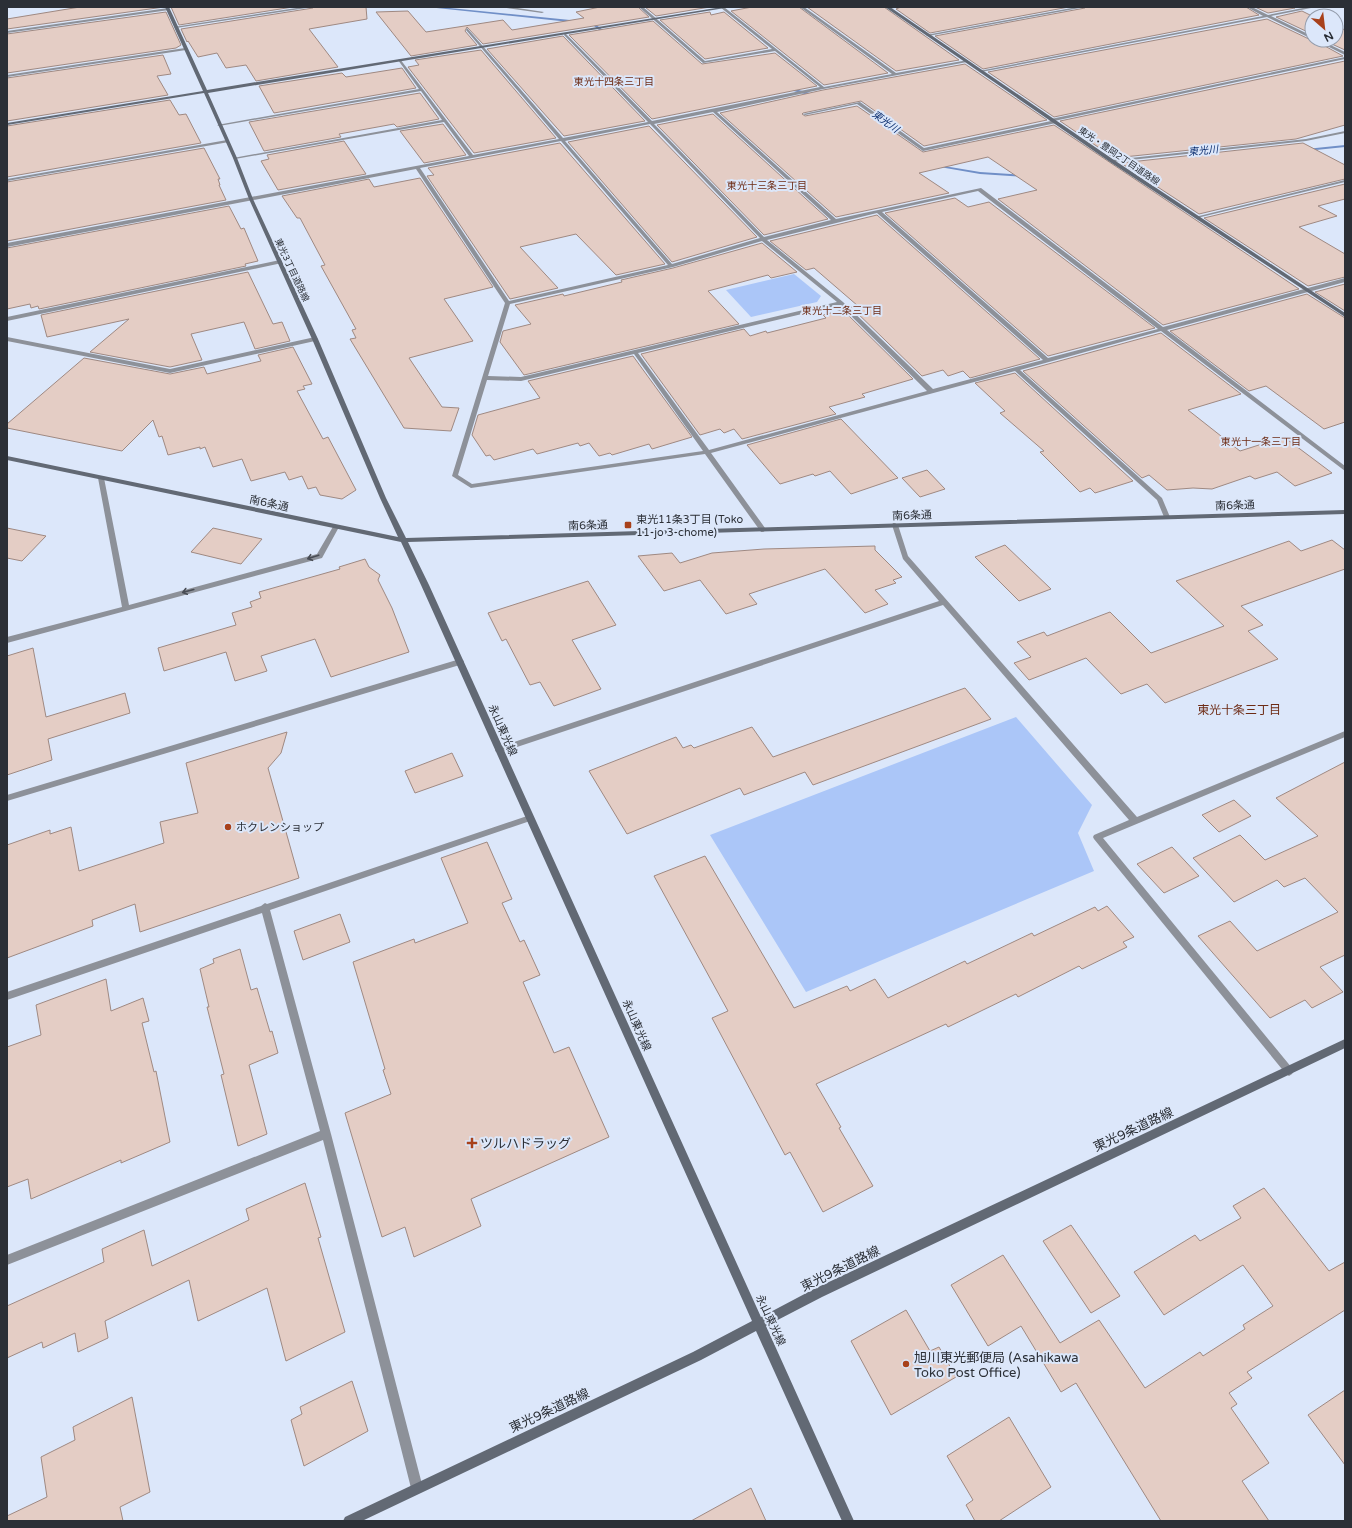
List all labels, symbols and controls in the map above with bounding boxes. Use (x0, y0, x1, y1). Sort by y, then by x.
north arrow (1304, 8, 1344, 48)
text: N (1322, 29, 1335, 44)
district label: 東光十四条三丁目 (574, 76, 654, 88)
water label: 東光川 (870, 108, 902, 136)
street label: 東光・豊岡2丁目道路線 (1076, 125, 1162, 188)
water label: 東光川 (1188, 143, 1220, 159)
district label: 東光十三条三丁目 (727, 180, 807, 192)
street label: 東光3丁目道路線 (272, 237, 311, 305)
district label: 東光十二条三丁目 (802, 305, 882, 317)
district label: 東光十一条三丁目 (1221, 436, 1301, 448)
street label: 南6条通 (248, 493, 290, 514)
street label: 南6条通 (1215, 498, 1255, 513)
street label: 南6条通 (892, 508, 932, 523)
place label: 東光11条3丁目 (Toko 11-jo 3-chome) (636, 513, 744, 539)
street label: 南6条通 (568, 518, 608, 533)
marker: 東光11条3丁目 (Toko 11-jo 3-chome) (623, 520, 633, 530)
one-way arrow (307, 554, 320, 561)
one-way arrow (182, 588, 195, 596)
street label: 永山東光線 (485, 702, 520, 758)
district label: 東光十条三丁目 (1197, 703, 1281, 717)
place label: ホクレンショップ (236, 821, 324, 834)
marker: ホクレンショップ (223, 822, 233, 832)
street label: 永山東光線 (619, 997, 654, 1053)
street label: 東光9条道路線 (1091, 1104, 1176, 1155)
place label: ツルハドラッグ (480, 1136, 571, 1152)
marker: ツルハドラッグ (467, 1138, 477, 1148)
street label: 東光9条道路線 (798, 1243, 883, 1295)
street label: 永山東光線 (753, 1293, 788, 1348)
place label: 旭川東光郵便局 (Asahikawa Toko Post Office) (914, 1350, 1079, 1381)
marker: 旭川東光郵便局 (Asahikawa Toko Post Office) (901, 1359, 911, 1369)
street label: 東光9条道路線 (507, 1385, 592, 1436)

